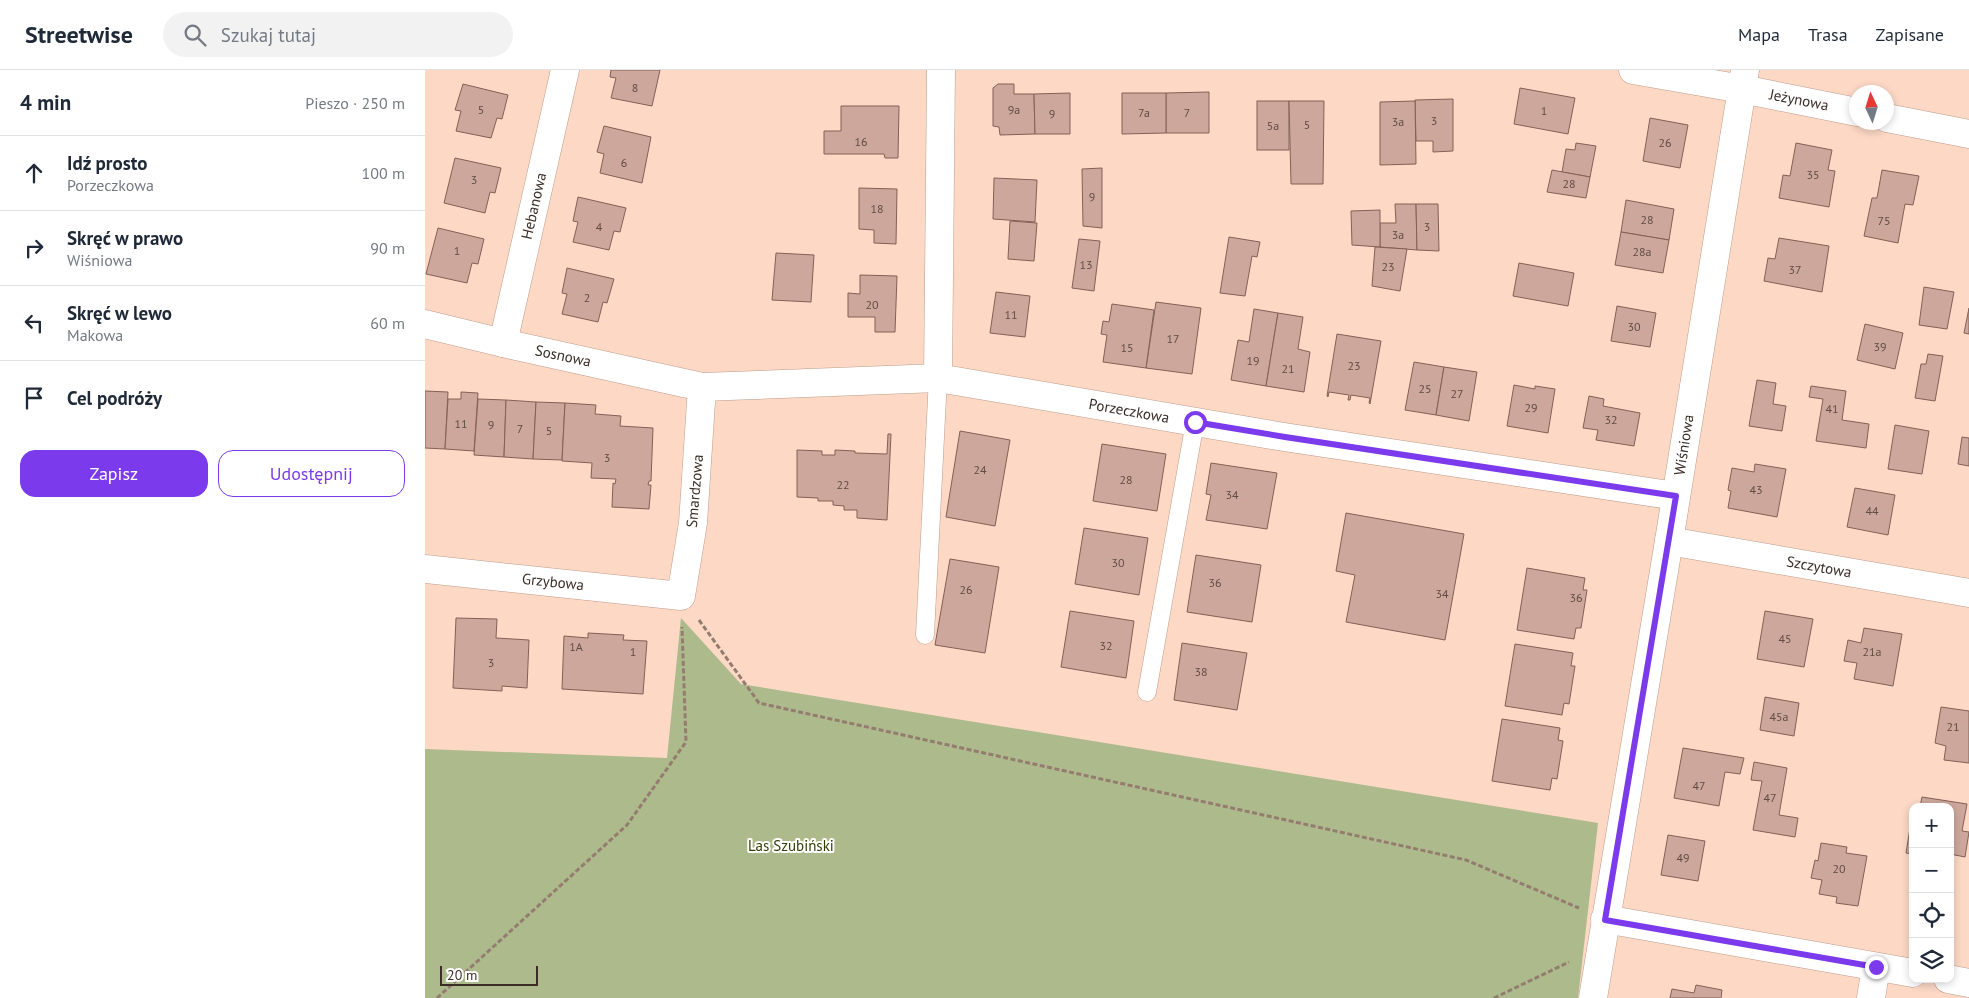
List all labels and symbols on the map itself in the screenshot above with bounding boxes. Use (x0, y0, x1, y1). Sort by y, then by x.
house number: 8 (632, 80, 638, 95)
street label: Jeżynowa (1767, 84, 1830, 115)
north arrow (1849, 85, 1894, 130)
house number: 5 (478, 102, 484, 117)
house number: 9a (1008, 102, 1020, 117)
house number: 1 (1541, 103, 1547, 118)
house number: 7a (1138, 105, 1150, 120)
house number: 7 (1184, 105, 1190, 120)
house number: 9 (1049, 106, 1055, 121)
house number: 3 (1431, 113, 1437, 128)
house number: 3a (1392, 114, 1404, 129)
house number: 5 (1304, 117, 1310, 132)
house number: 5a (1267, 118, 1279, 133)
house number: 16 (854, 134, 868, 149)
house number: 26 (1658, 135, 1672, 150)
house number: 6 (621, 155, 627, 170)
house number: 35 (1806, 167, 1820, 182)
street label: Hebanowa (517, 171, 550, 241)
house number: 3 (471, 172, 477, 187)
house number: 28 (1562, 176, 1576, 191)
house number: 9 (1089, 189, 1095, 204)
house number: 18 (870, 201, 884, 216)
house number: 28 (1640, 212, 1654, 227)
house number: 75 (1877, 213, 1891, 228)
house number: 4 (596, 219, 603, 234)
house number: 3 (1424, 219, 1430, 234)
house number: 3a (1392, 227, 1404, 242)
house number: 1 (454, 243, 460, 258)
house number: 28a (1632, 244, 1652, 259)
house number: 13 (1079, 257, 1093, 272)
house number: 23 (1381, 259, 1395, 274)
house number: 37 (1788, 262, 1802, 277)
house number: 2 (584, 290, 590, 305)
house number: 20 (865, 297, 879, 312)
house number: 11 (1004, 307, 1018, 322)
house number: 30 (1627, 319, 1641, 334)
house number: 17 (1166, 331, 1180, 346)
house number: 39 (1873, 339, 1887, 354)
street label: Sosnowa (533, 340, 593, 371)
house number: 15 (1120, 340, 1134, 355)
house number: 19 (1246, 353, 1260, 368)
house number: 23 (1347, 358, 1361, 373)
house number: 21 (1281, 361, 1295, 376)
house number: 25 (1418, 381, 1432, 396)
house number: 27 (1450, 386, 1464, 401)
street label: Porzeczkowa (1087, 394, 1171, 427)
house number: 29 (1524, 400, 1538, 415)
house number: 41 (1825, 401, 1839, 416)
route start (1184, 411, 1207, 434)
house number: 32 (1604, 412, 1618, 427)
street label: Wiśniowa (1669, 413, 1698, 477)
house number: 11 (454, 416, 468, 431)
house number: 9 (488, 417, 494, 432)
house number: 7 (517, 421, 523, 436)
house number: 5 (546, 423, 552, 438)
house number: 3 (604, 450, 610, 465)
street label: Smardzowa (682, 453, 707, 528)
house number: 24 (973, 462, 987, 477)
house number: 28 (1119, 472, 1133, 487)
house number: 22 (836, 477, 850, 492)
house number: 43 (1749, 482, 1763, 497)
house number: 34 (1225, 487, 1239, 502)
house number: 44 (1865, 503, 1879, 518)
street label: Szczytowa (1785, 551, 1853, 582)
house number: 30 (1111, 555, 1125, 570)
street label: Grzybowa (521, 569, 585, 594)
house number: 36 (1208, 575, 1222, 590)
house number: 26 (959, 582, 973, 597)
house number: 34 (1435, 586, 1449, 601)
house number: 36 (1569, 590, 1583, 605)
house number: 45 (1778, 631, 1792, 646)
house number: 32 (1099, 638, 1113, 653)
house number: 1A (569, 639, 583, 654)
house number: 1 (630, 644, 636, 659)
house number: 21a (1862, 644, 1882, 659)
house number: 3 (488, 655, 494, 670)
house number: 38 (1194, 664, 1208, 679)
house number: 45a (1769, 709, 1789, 724)
house number: 21 (1946, 719, 1960, 734)
house number: 47 (1692, 778, 1706, 793)
house number: 47 (1763, 790, 1777, 805)
park label: Las Szubiński (748, 836, 834, 855)
house number: 49 (1676, 850, 1690, 865)
house number: 20 (1832, 861, 1846, 876)
route end (1865, 956, 1888, 979)
scale bar (440, 963, 537, 986)

